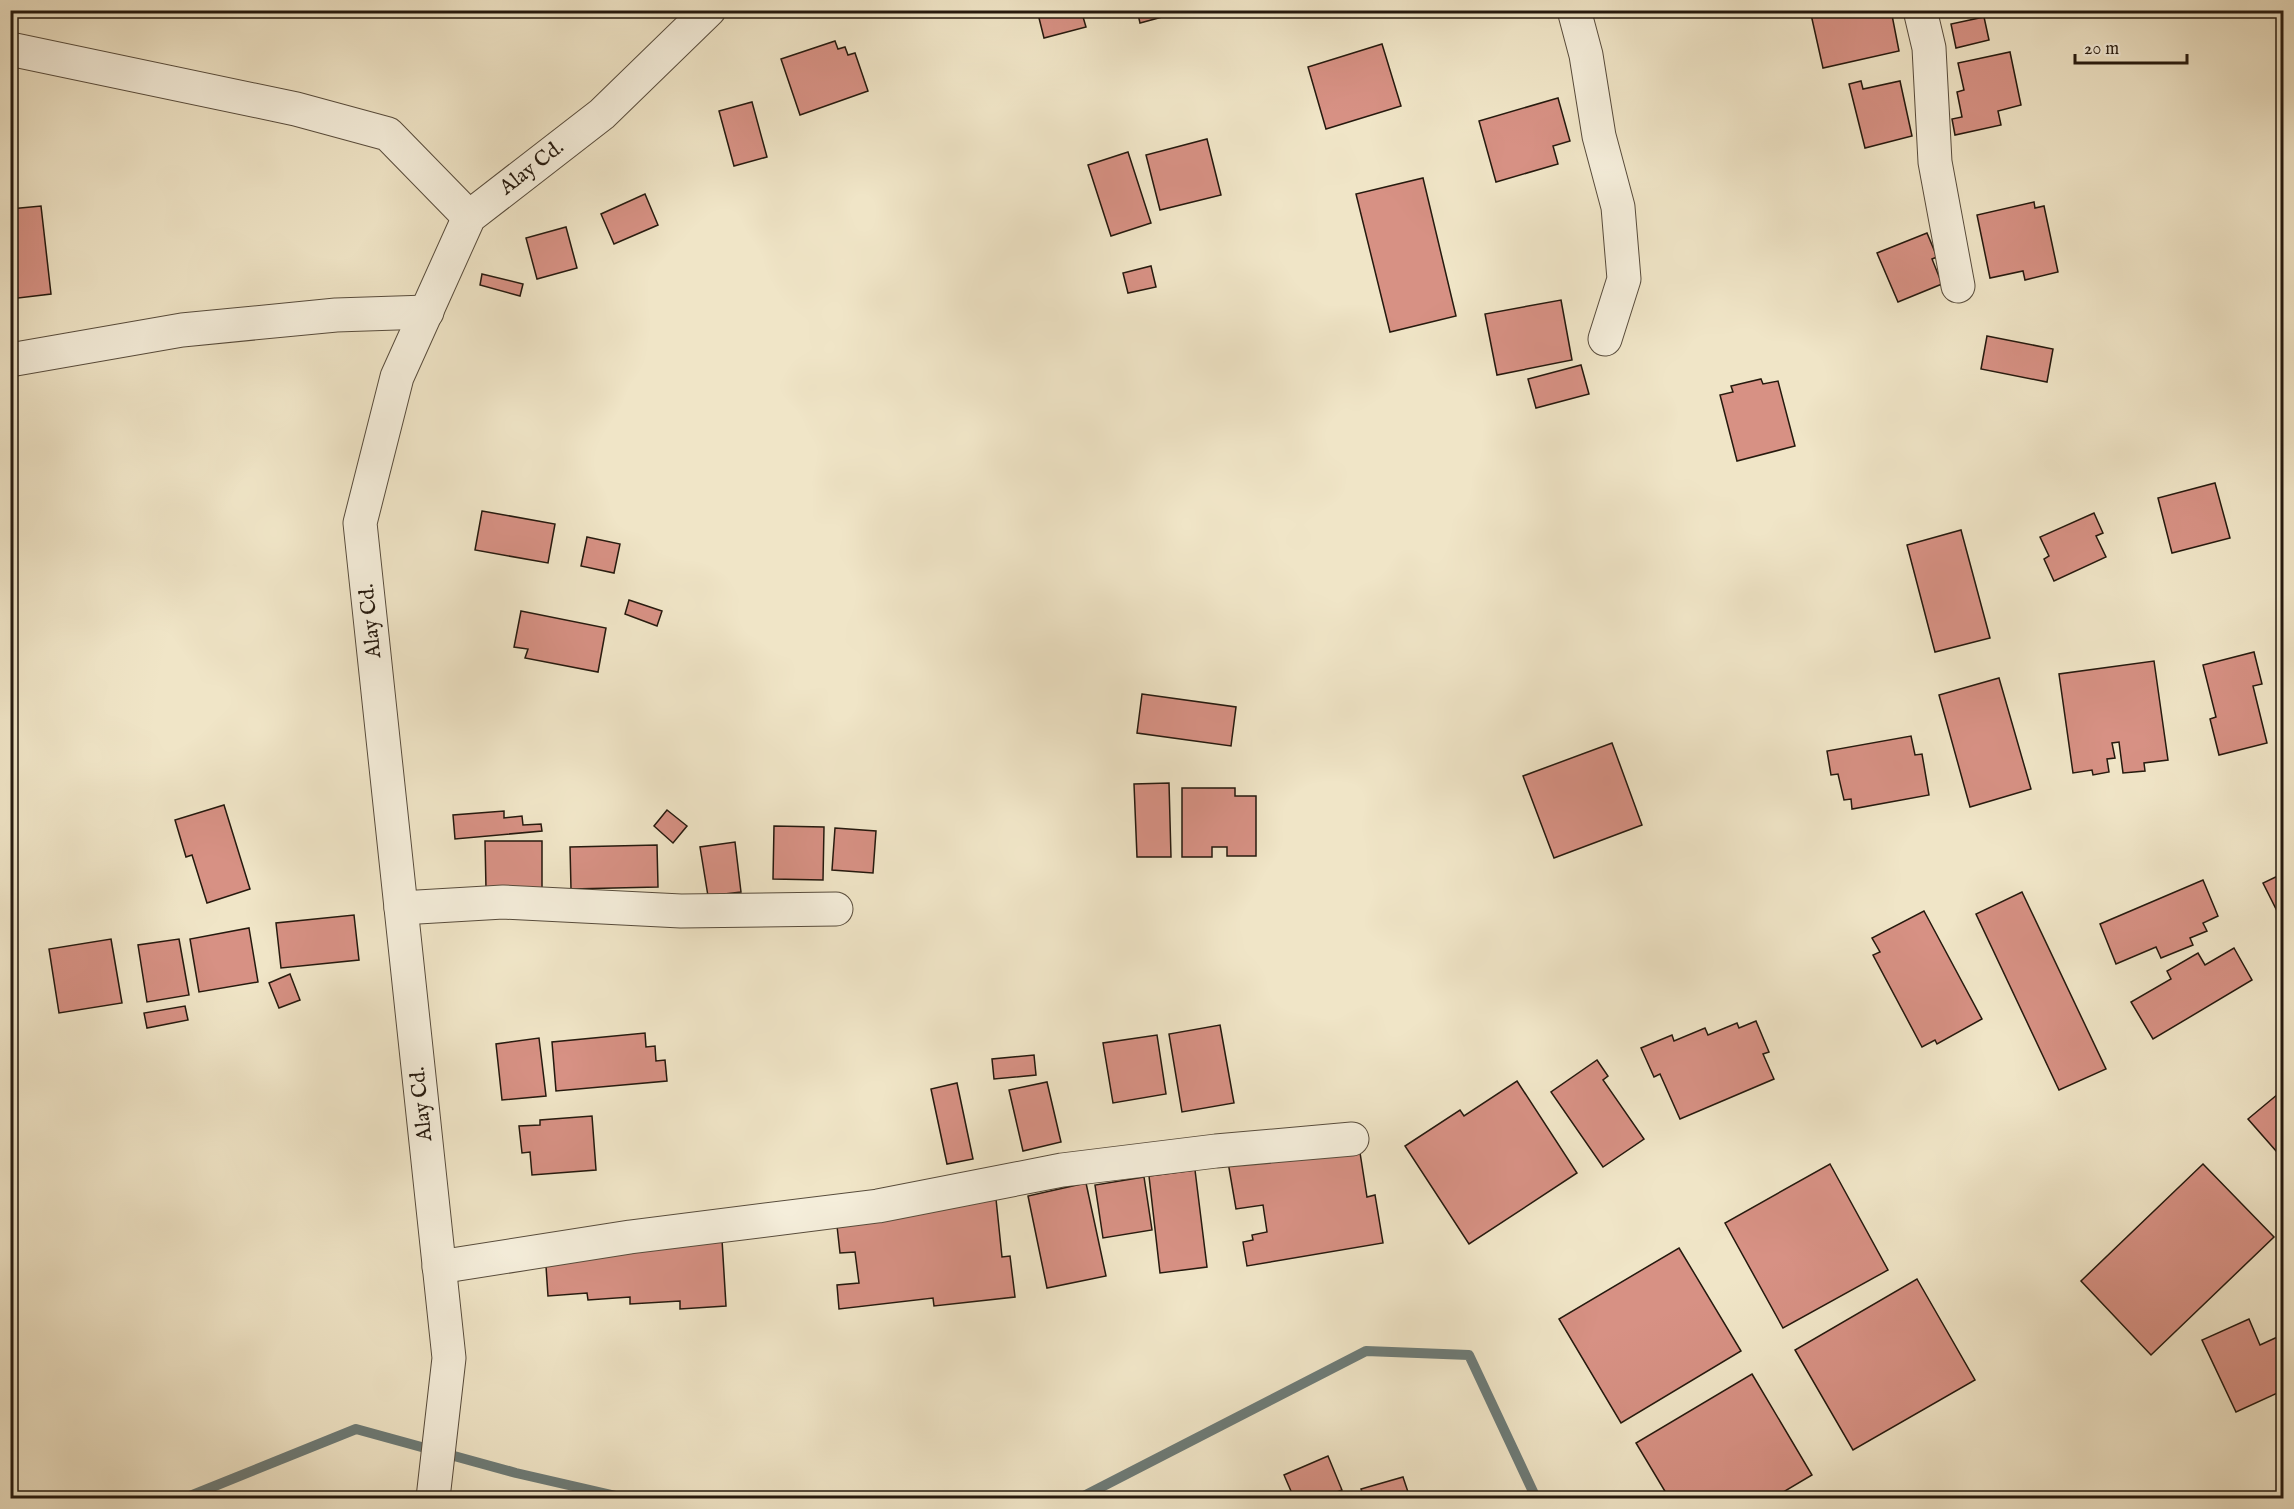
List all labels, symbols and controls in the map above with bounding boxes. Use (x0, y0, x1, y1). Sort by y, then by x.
scale bar (2075, 27, 2188, 65)
text: 20 m (2084, 38, 2119, 61)
street label: Alay Cd. (493, 134, 570, 202)
street label: Alay Cd. (354, 582, 388, 661)
street label: Alay Cd. (405, 1065, 439, 1144)

